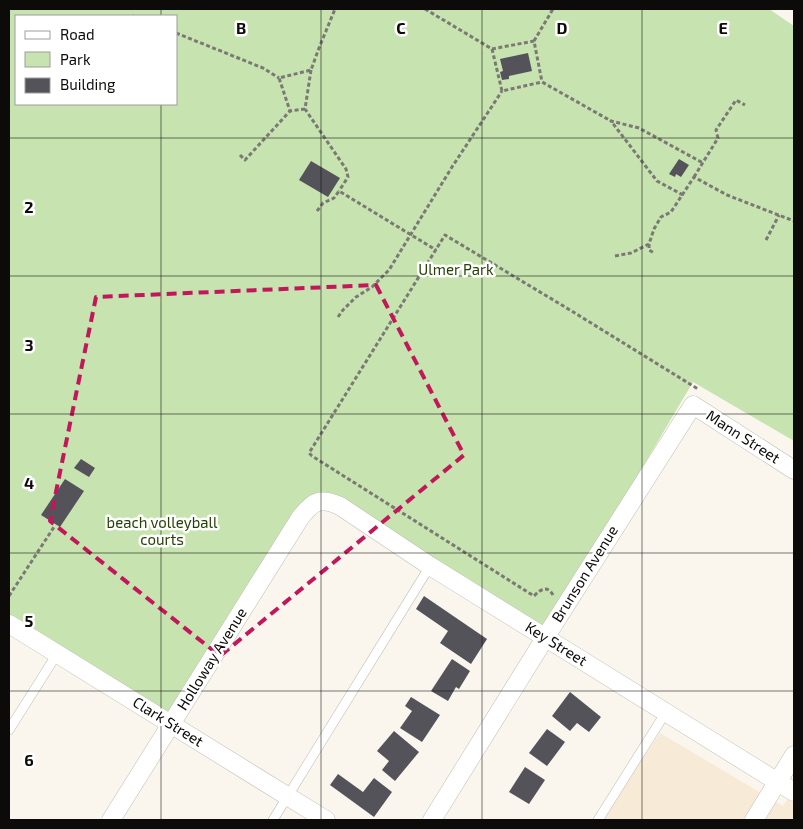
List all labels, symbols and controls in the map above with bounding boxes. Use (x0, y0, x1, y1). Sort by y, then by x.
legend (15, 15, 178, 105)
text: B (236, 18, 246, 37)
text: C (396, 18, 406, 37)
text: D (557, 18, 568, 37)
text: E (718, 18, 728, 37)
text: Road (60, 25, 95, 43)
text: Park (60, 50, 91, 68)
text: Building (60, 75, 116, 93)
text: 2 (24, 197, 34, 216)
park label: Ulmer Park (418, 260, 494, 278)
text: 3 (24, 335, 34, 354)
street label: Mann Street (703, 406, 784, 467)
text: 4 (24, 473, 34, 492)
park label: beach volleyball courts (107, 513, 218, 548)
street label: Brunson Avenue (547, 522, 621, 625)
street label: Holloway Avenue (172, 604, 250, 713)
text: 5 (25, 611, 34, 630)
street label: Key Street (522, 617, 591, 669)
street label: Clark Street (130, 692, 207, 750)
text: 6 (24, 750, 34, 769)

